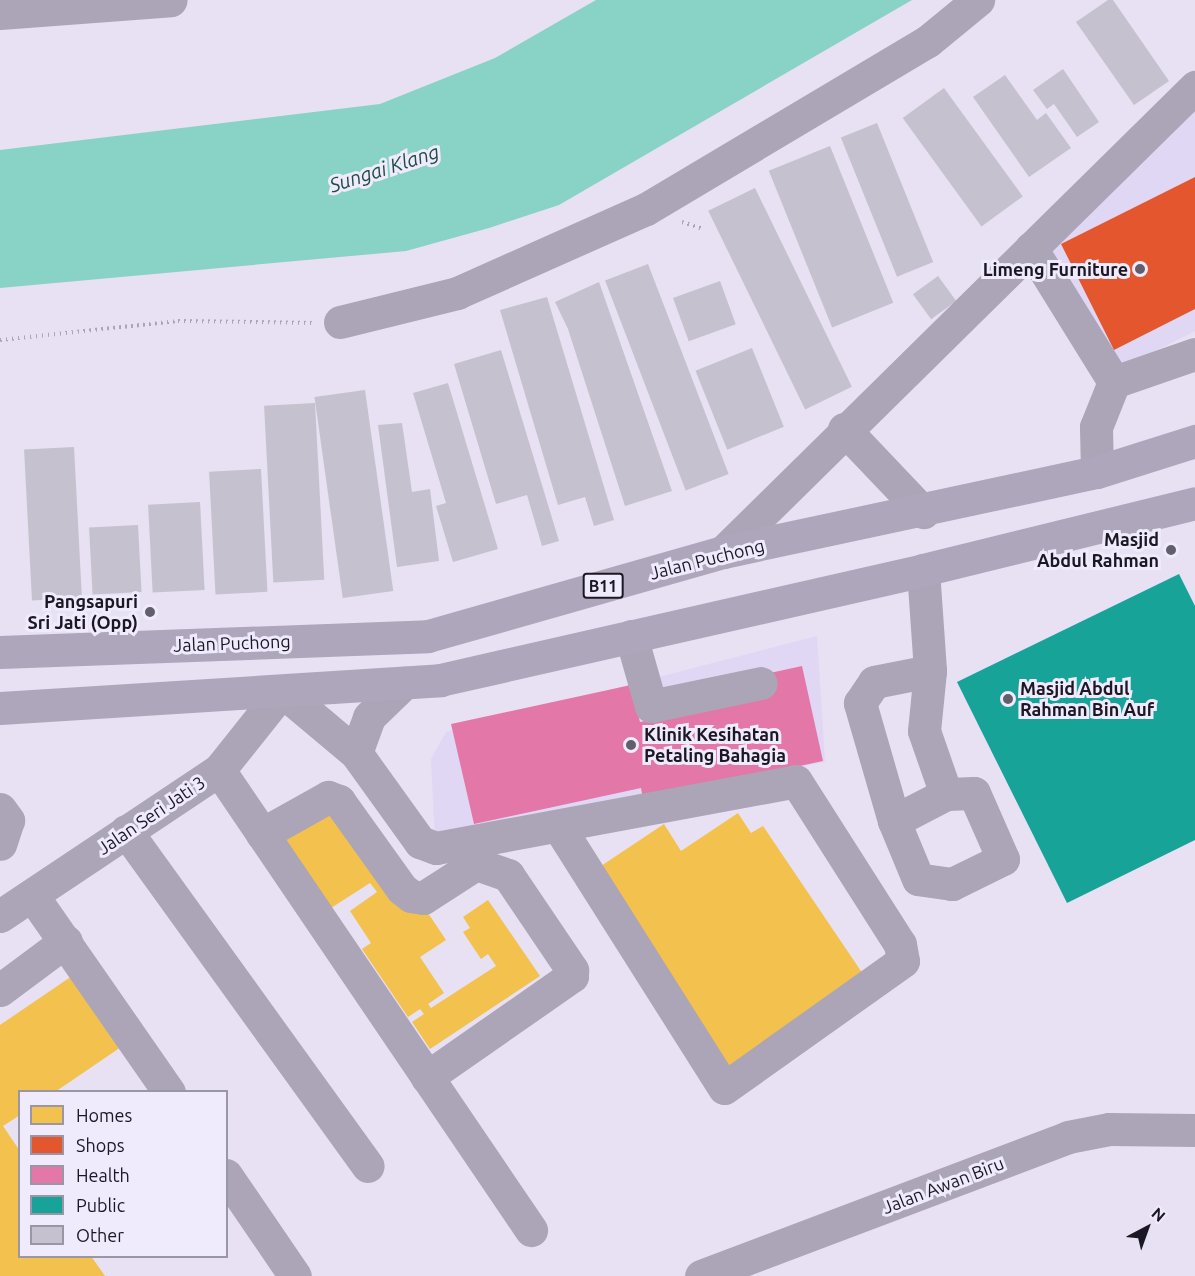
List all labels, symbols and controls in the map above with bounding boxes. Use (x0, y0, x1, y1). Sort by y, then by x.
water label: Sungai Klang (326, 139, 442, 197)
place label: Limeng Furniture (983, 258, 1128, 280)
marker: Limeng Furniture (1133, 262, 1147, 276)
place label: Masjid Abdul Rahman (1037, 529, 1159, 572)
street label: Jalan Puchong (647, 534, 767, 584)
marker: Masjid Abdul Rahman (1164, 543, 1178, 557)
road number: B11 (582, 573, 624, 599)
place label: Pangsapuri Sri Jati (Opp) (28, 591, 138, 634)
marker: Pangsapuri Sri Jati (Opp) (143, 605, 157, 619)
street label: Jalan Puchong (173, 630, 291, 656)
place label: Masjid Abdul Rahman Bin Auf (1020, 678, 1154, 720)
marker: Masjid Abdul Rahman Bin Auf (1001, 692, 1015, 706)
place label: Klinik Kesihatan Petaling Bahagia (644, 724, 786, 766)
marker: Klinik Kesihatan Petaling Bahagia (622, 736, 640, 754)
street label: Jalan Seri Jati 3 (93, 771, 209, 859)
legend (18, 1090, 228, 1258)
text: Homes (76, 1105, 132, 1125)
text: Shops (76, 1135, 125, 1155)
street label: Jalan Awan Biru (879, 1152, 1007, 1218)
text: Health (76, 1165, 130, 1185)
text: Public (76, 1195, 125, 1215)
north arrow (1117, 1198, 1177, 1258)
text: N (1148, 1204, 1169, 1225)
text: Other (76, 1225, 124, 1245)

